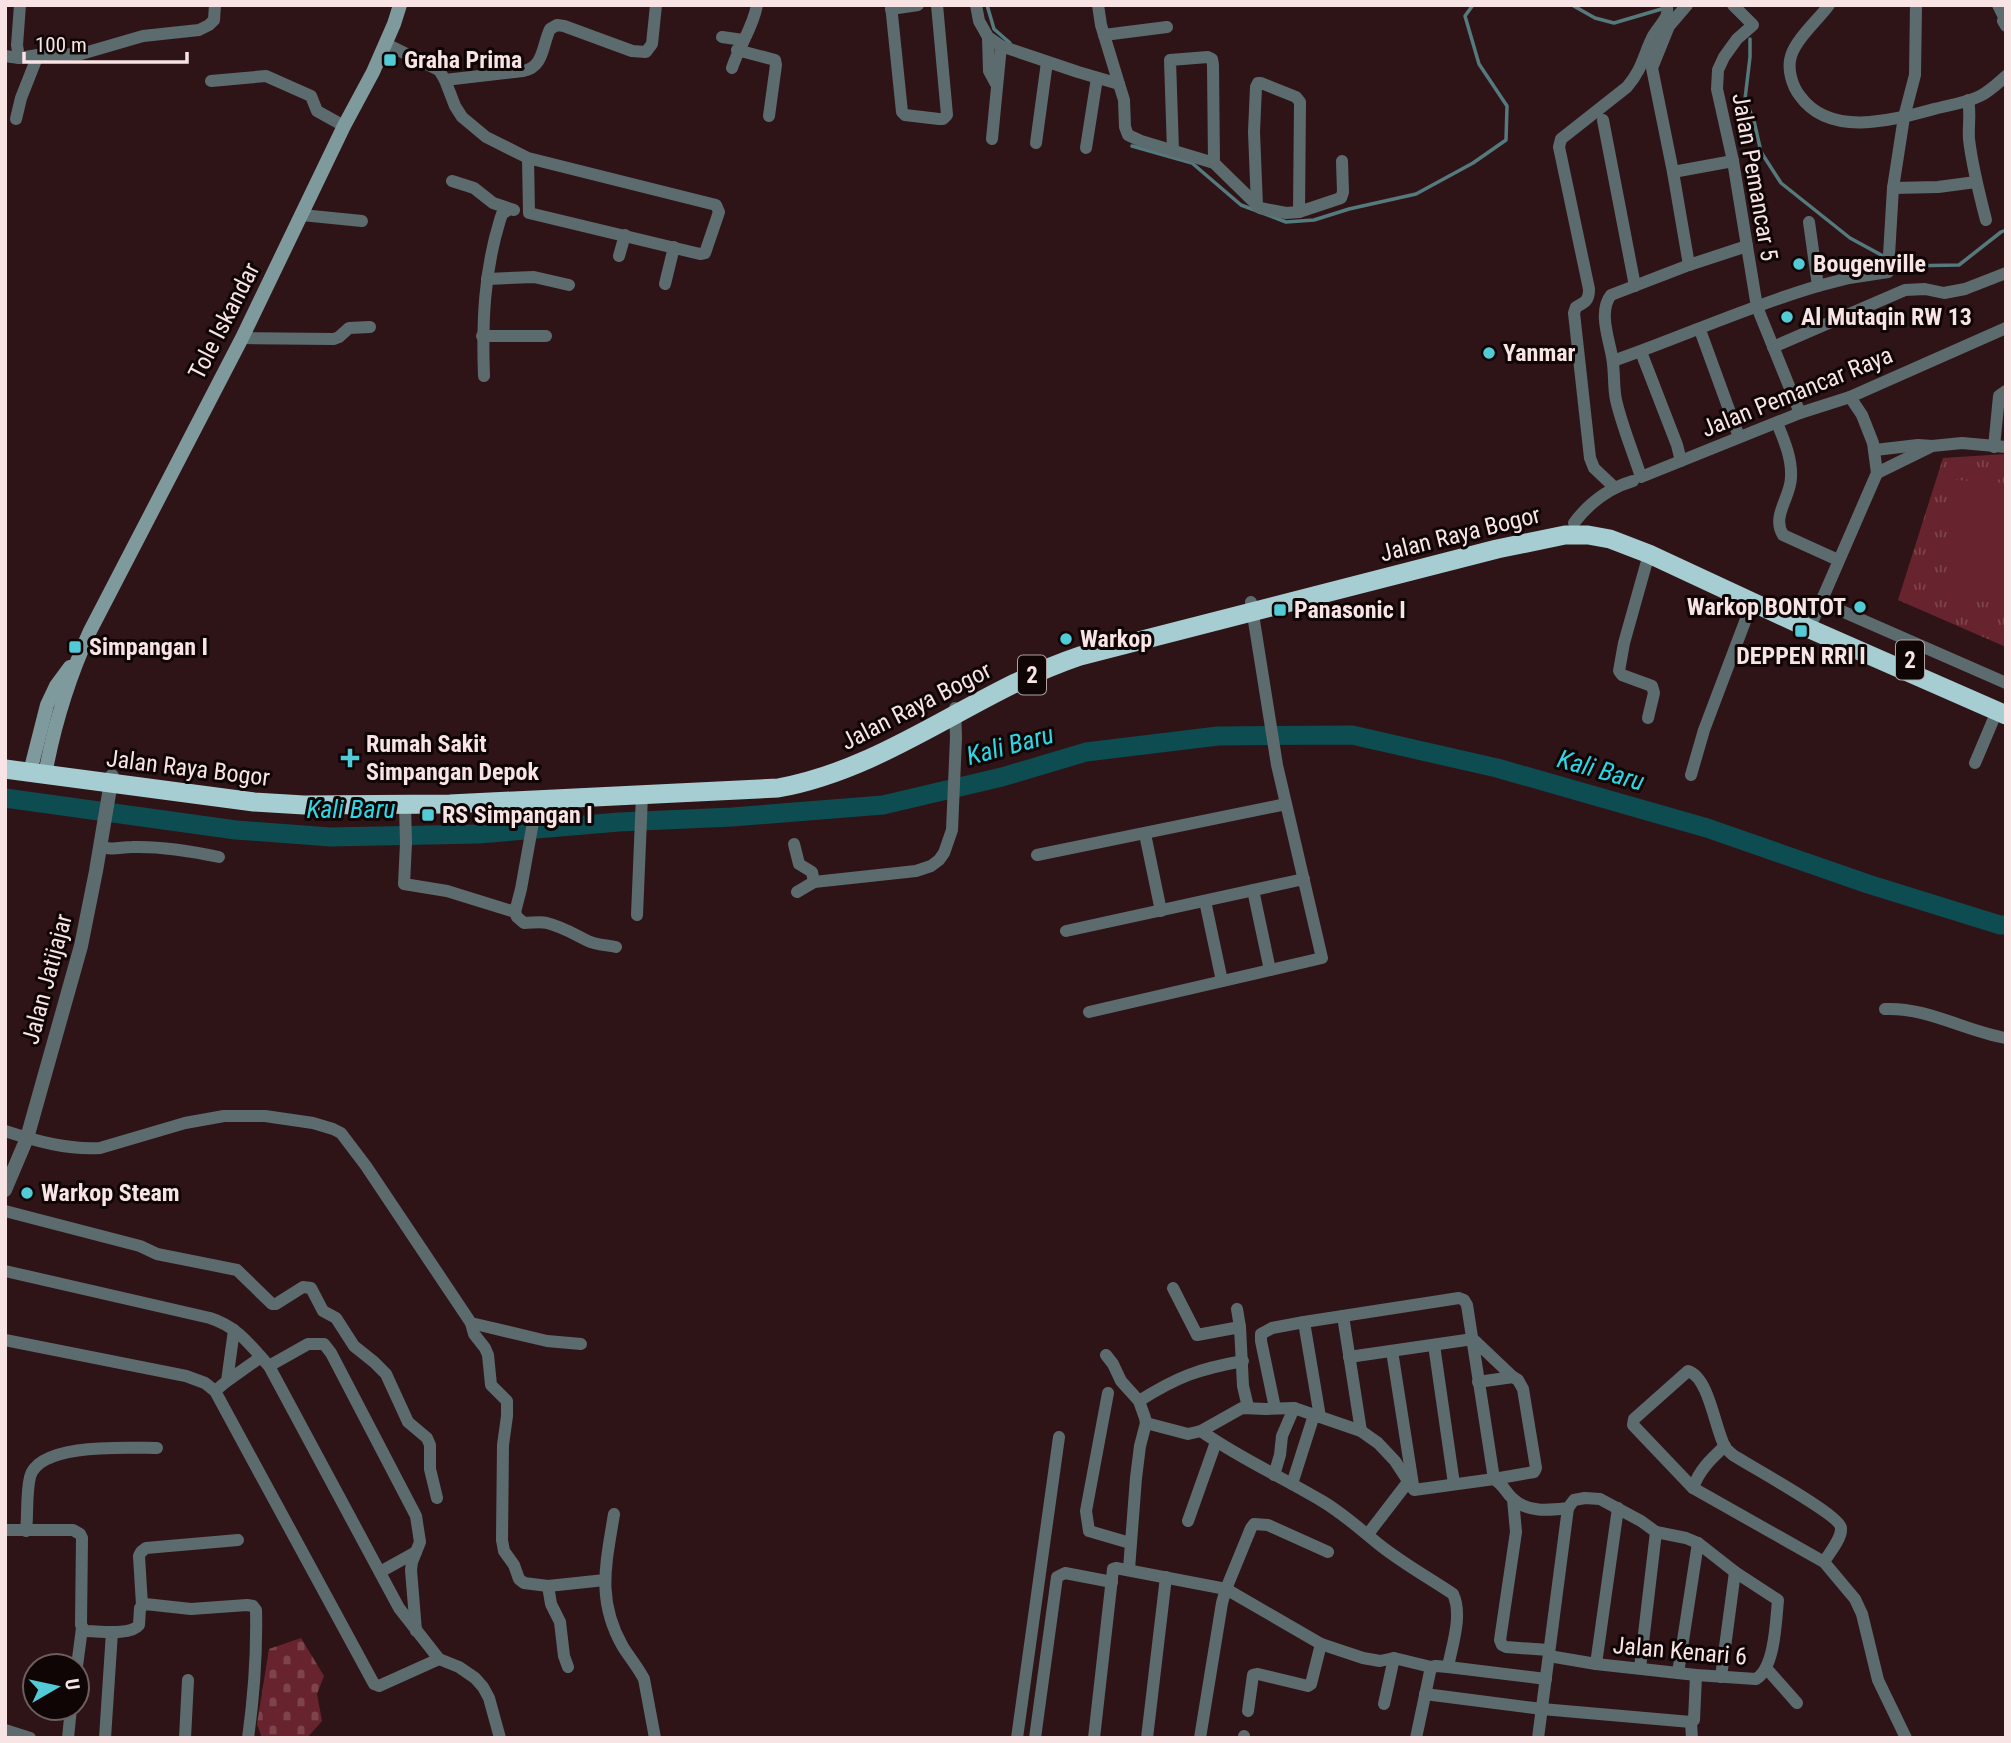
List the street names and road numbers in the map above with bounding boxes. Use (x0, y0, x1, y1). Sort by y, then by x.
street label: Jalan Pemancar 5 (1726, 91, 1784, 263)
street label: Tole Iskandar (183, 258, 265, 384)
street label: Jalan Pemancar Raya (1697, 341, 1897, 443)
street label: Jalan Raya Bogor (1377, 501, 1543, 567)
road number: 2 (1896, 640, 1924, 680)
street label: Jalan Raya Bogor (836, 656, 996, 756)
road number: 2 (1018, 656, 1046, 694)
street label: Jalan Raya Bogor (105, 744, 271, 792)
street label: Jalan Jatijajar (16, 911, 78, 1047)
street label: Jalan Kenari 6 (1612, 1631, 1748, 1671)

